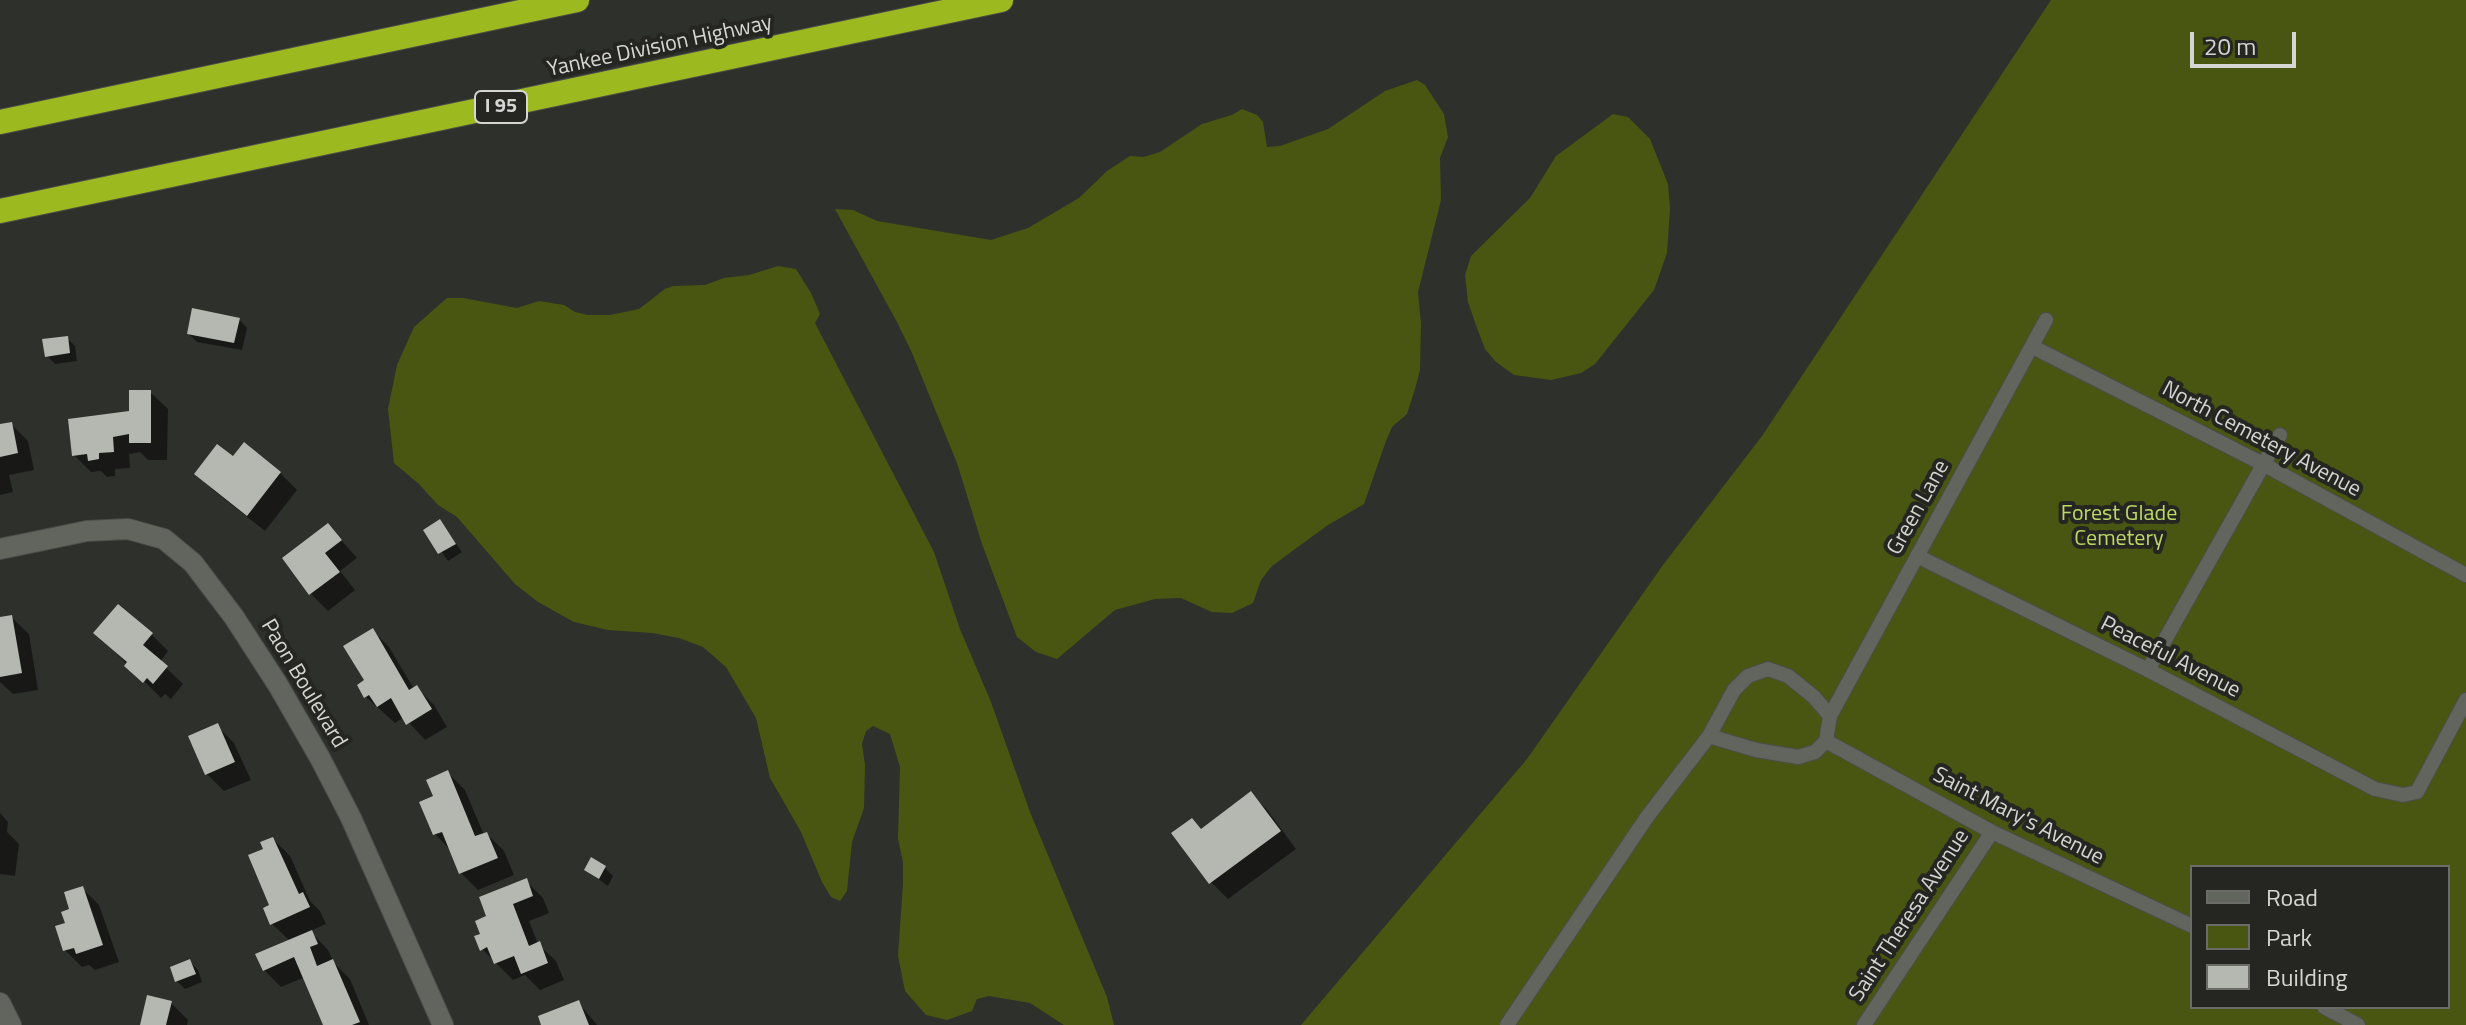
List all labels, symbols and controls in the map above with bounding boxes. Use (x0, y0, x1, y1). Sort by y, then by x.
street label: Yankee Division Highway (545, 10, 775, 84)
scale bar (2194, 16, 2300, 66)
text: 20 m (2204, 28, 2256, 64)
road number: I 95 (475, 91, 527, 123)
street label: North Cemetery Avenue (2157, 376, 2365, 504)
street label: Green Lane (1882, 456, 1956, 560)
park label: Forest Glade Cemetery (2061, 502, 2177, 554)
street label: Peaceful Avenue (2096, 611, 2244, 705)
street label: Paon Boulevard (254, 615, 352, 753)
street label: Saint Mary's Avenue (1928, 763, 2108, 871)
street label: Saint Theresa Avenue (1844, 825, 1976, 1007)
legend (2190, 865, 2450, 1009)
text: Road (2266, 879, 2318, 915)
text: Park (2266, 919, 2312, 955)
text: Building (2266, 959, 2348, 995)

